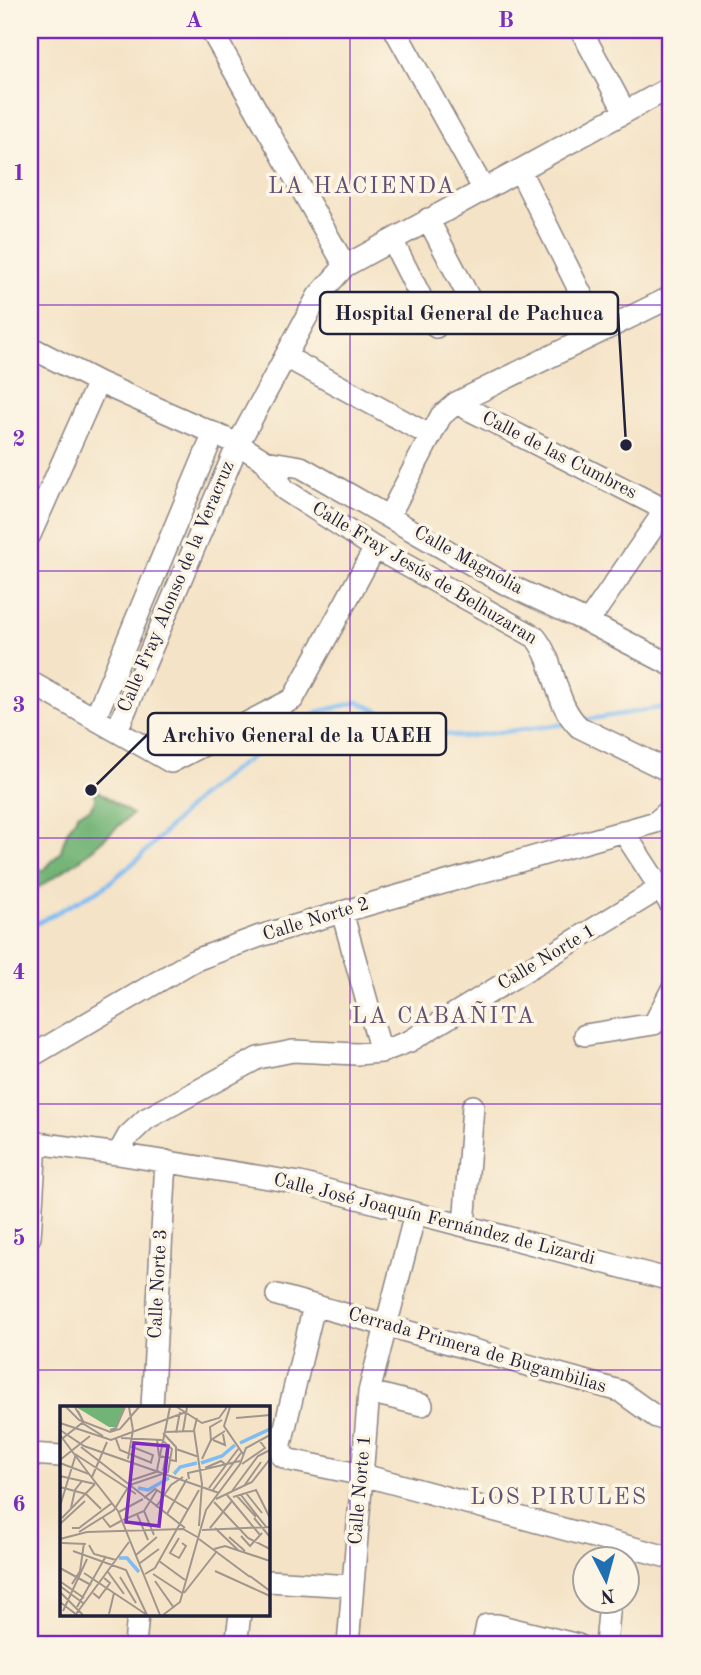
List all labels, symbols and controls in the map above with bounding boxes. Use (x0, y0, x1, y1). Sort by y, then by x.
text: A (185, 9, 203, 32)
text: B (498, 9, 514, 32)
text: 1 (12, 162, 26, 185)
district label: LA HACIENDA (268, 175, 456, 198)
callout: Hospital General de Pachuca (320, 292, 618, 334)
text: Hospital General de Pachuca (334, 304, 604, 325)
street label: Calle de las Cumbres (479, 409, 639, 503)
text: 2 (12, 428, 26, 451)
street label: Calle Fray Alonso de la Veracruz (115, 459, 239, 715)
street label: Calle Fray Jesús de Belhuzaran (308, 499, 540, 649)
street label: Calle Magnolia (410, 523, 526, 599)
text: 3 (12, 694, 26, 717)
callout: Archivo General de la UAEH (148, 713, 446, 755)
text: Archivo General de la UAEH (162, 726, 432, 747)
street label: Calle Norte 2 (261, 895, 371, 945)
street label: Calle Norte 1 (495, 922, 599, 994)
text: 4 (12, 961, 26, 984)
district label: LA CABAÑITA (352, 1000, 536, 1028)
street label: Calle José Joaquín Fernández de Lizardi (271, 1171, 597, 1269)
text: 5 (12, 1227, 26, 1250)
street label: Calle Norte 3 (147, 1229, 171, 1339)
street label: Cerrada Primera de Bugambilias (346, 1305, 608, 1397)
inset map (60, 1406, 270, 1616)
street label: Calle Norte 1 (347, 1434, 375, 1546)
district label: LOS PIRULES (470, 1486, 648, 1509)
text: 6 (12, 1493, 26, 1516)
north arrow (572, 1546, 642, 1616)
text: N (599, 1584, 616, 1605)

